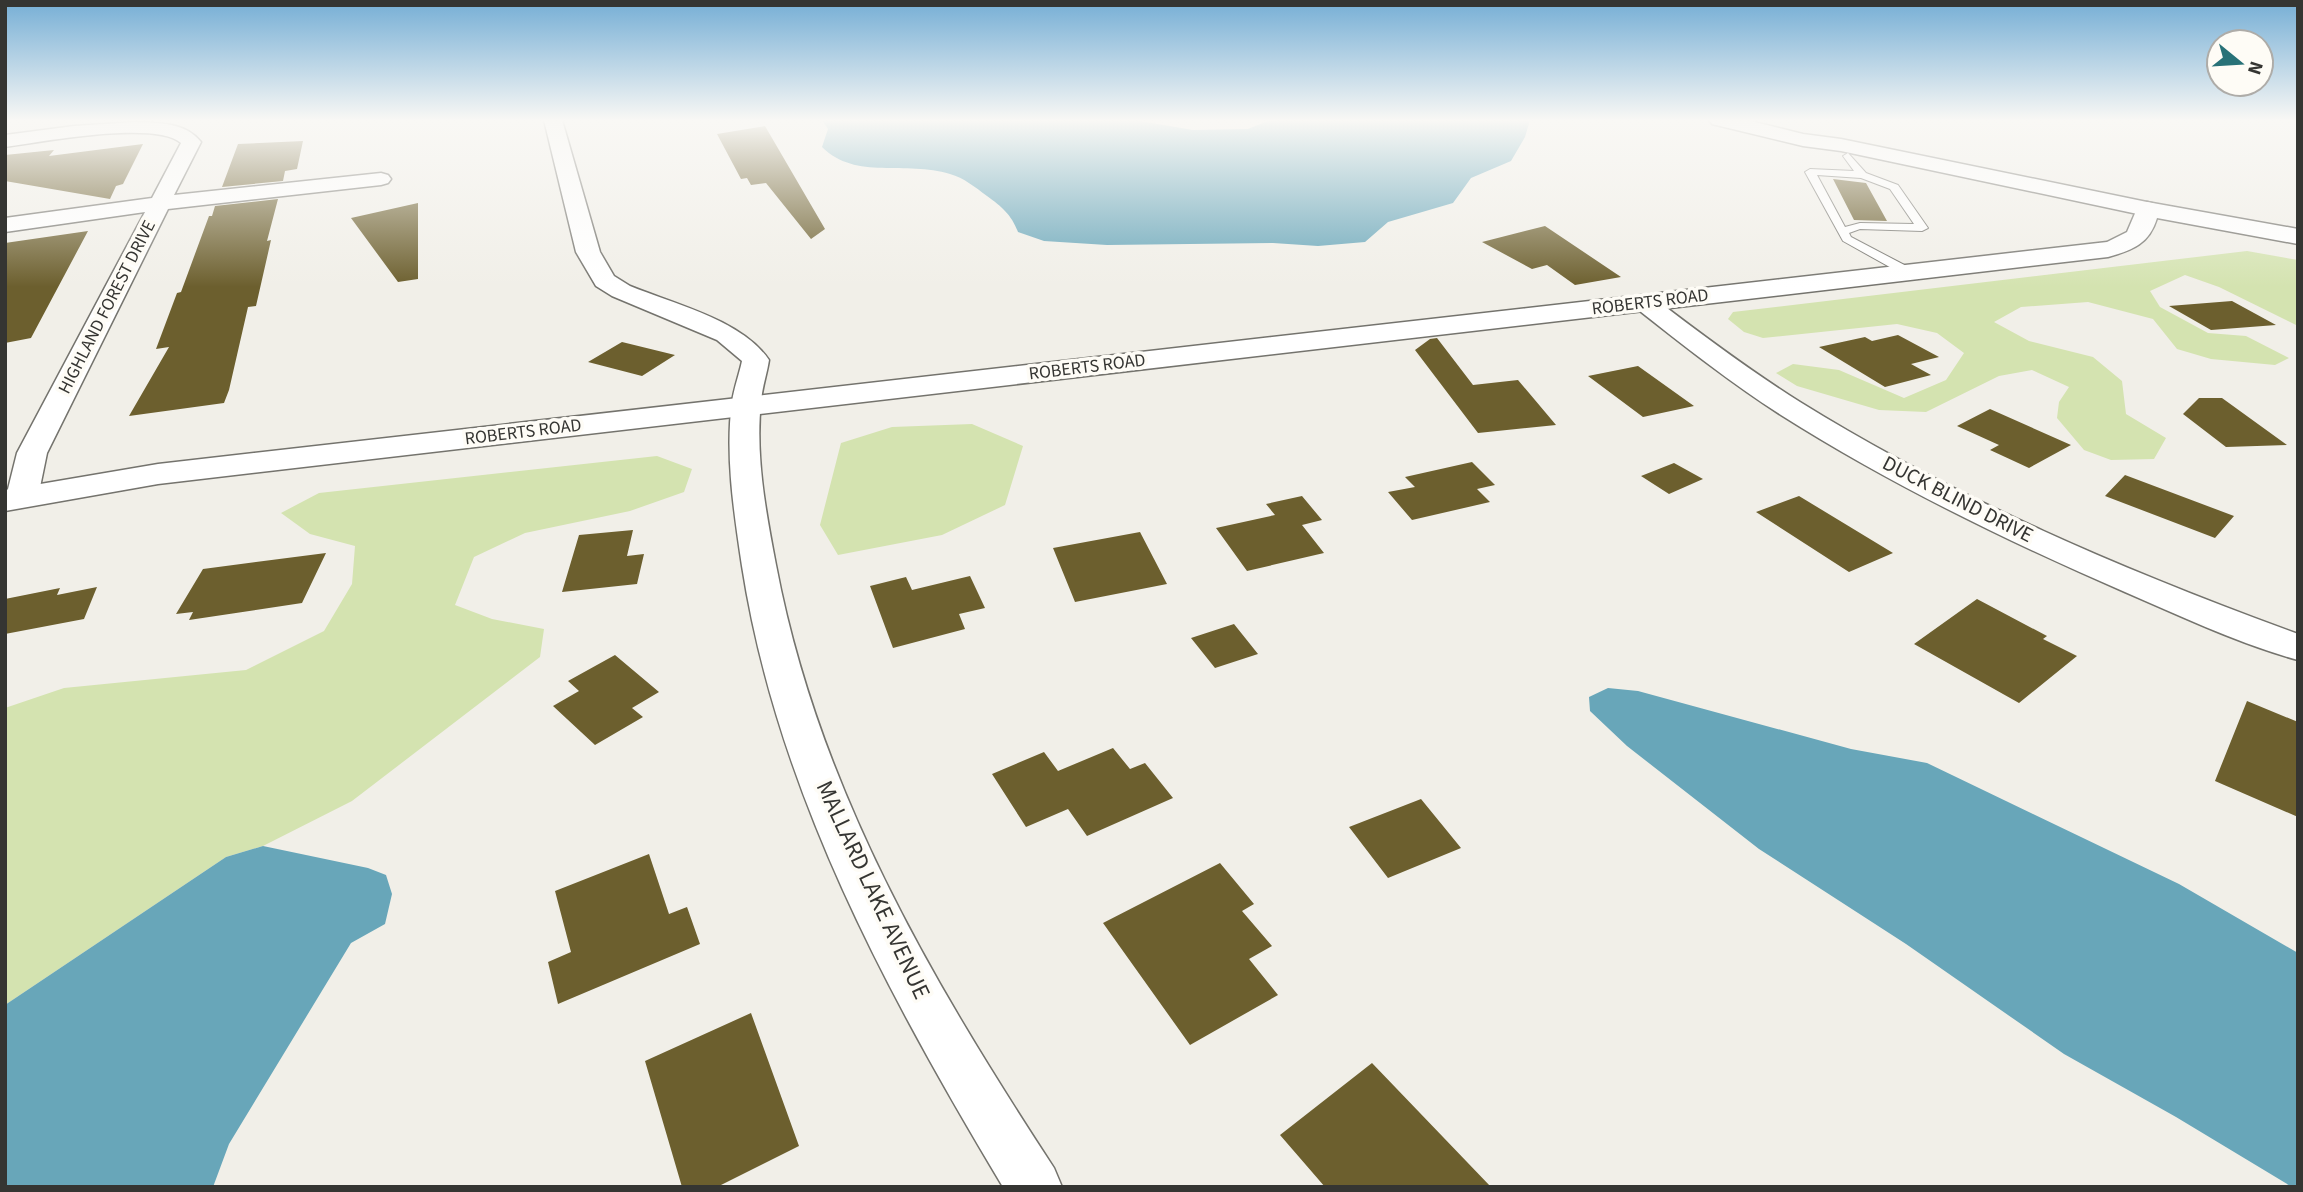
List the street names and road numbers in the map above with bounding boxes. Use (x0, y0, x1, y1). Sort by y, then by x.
street label: HIGHLAND FOREST DRIVE (52, 216, 162, 398)
street label: ROBERTS ROAD (1590, 282, 1710, 322)
street label: ROBERTS ROAD (1027, 347, 1147, 387)
street label: ROBERTS ROAD (463, 412, 583, 452)
street label: DUCK BLIND DRIVE (1877, 448, 2039, 550)
street label: MALLARD LAKE AVENUE (807, 775, 939, 1005)

